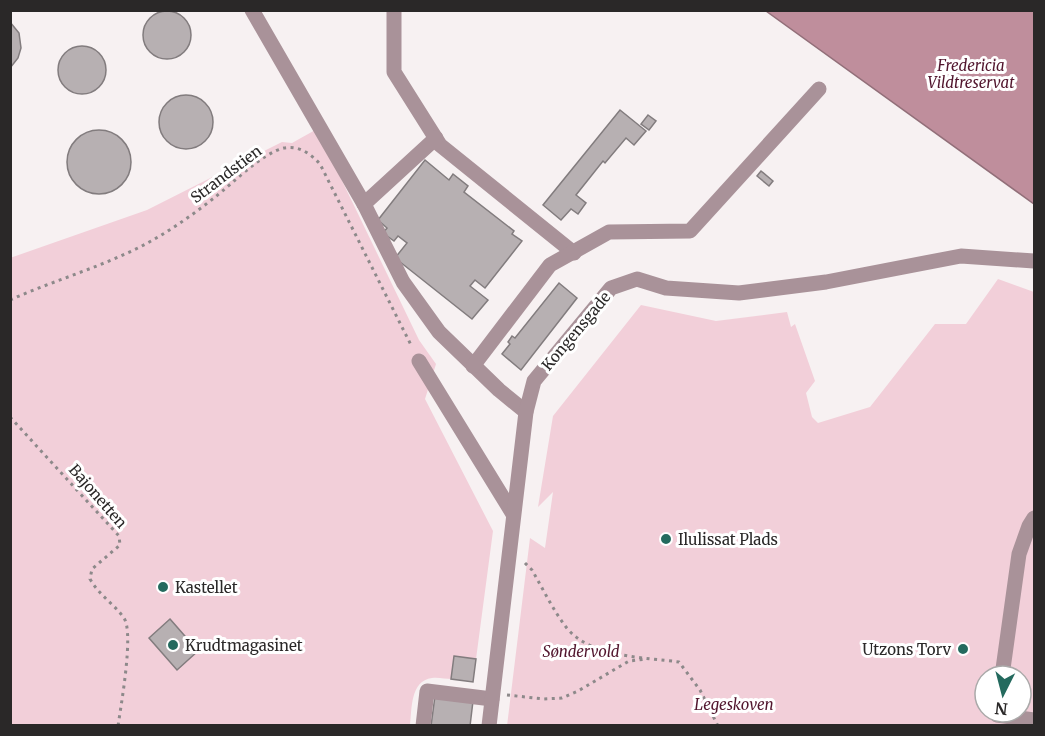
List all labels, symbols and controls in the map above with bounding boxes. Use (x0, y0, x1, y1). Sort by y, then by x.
park label: Fredericia Vildtreservat (928, 56, 1015, 92)
street label: Strandstien (187, 141, 265, 207)
street label: Kongensgade (538, 288, 615, 374)
street label: Bajonetten (65, 460, 131, 532)
place label: Ilulissat Plads (678, 530, 778, 549)
marker: Ilulissat Plads (659, 532, 673, 546)
place label: Kastellet (175, 578, 238, 597)
marker: Kastellet (156, 580, 170, 594)
place label: Krudtmagasinet (185, 636, 303, 655)
marker: Krudtmagasinet (166, 638, 180, 652)
place label: Utzons Torv (862, 640, 951, 659)
park label: Søndervold (542, 642, 620, 661)
marker: Utzons Torv (956, 642, 970, 656)
north arrow (973, 664, 1033, 724)
park label: Legeskoven (694, 695, 774, 714)
text: N (994, 698, 1009, 720)

